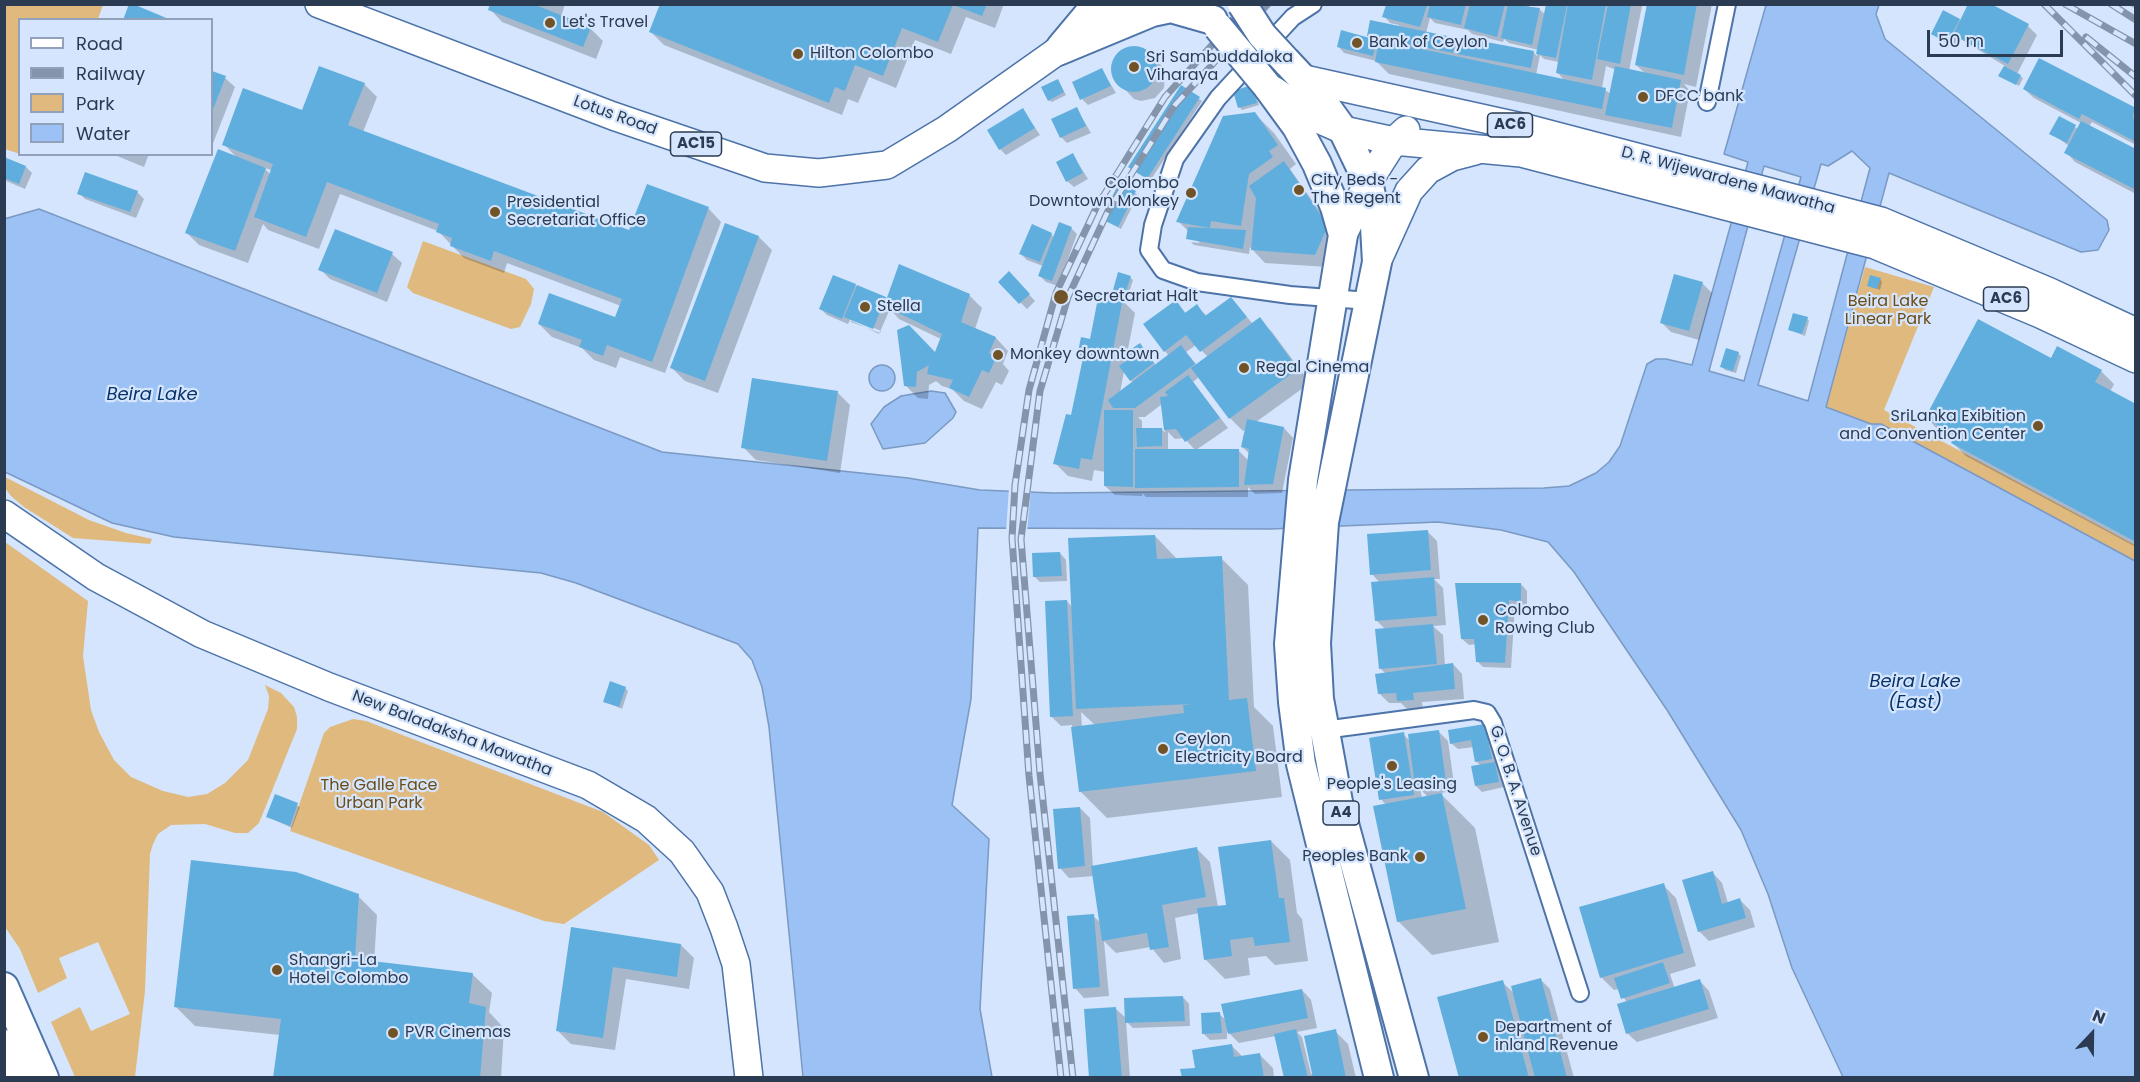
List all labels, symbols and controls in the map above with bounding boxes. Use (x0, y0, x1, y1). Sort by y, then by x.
place label: Let's Travel (562, 13, 648, 33)
marker: Let's Travel (543, 16, 557, 30)
legend (18, 18, 213, 156)
scale bar (1930, 18, 2066, 56)
text: 50 m (1938, 28, 1984, 53)
text: Road (76, 31, 123, 56)
place label: Bank of Ceylon (1369, 33, 1488, 53)
marker: Bank of Ceylon (1350, 36, 1364, 50)
place label: Hilton Colombo (810, 44, 934, 64)
marker: Hilton Colombo (791, 47, 805, 61)
place label: Sri Sambuddaloka Viharaya (1146, 48, 1293, 86)
marker: Sri Sambuddaloka Viharaya (1127, 60, 1141, 74)
text: Railway (76, 61, 145, 86)
place label: DFCC bank (1655, 87, 1743, 107)
marker: DFCC bank (1636, 90, 1650, 104)
text: Park (76, 91, 115, 116)
street label: Lotus Road (571, 92, 659, 140)
road number: AC6 (1488, 113, 1532, 137)
text: Water (76, 121, 130, 146)
road number: AC15 (670, 132, 722, 156)
street label: D. R. Wijewardene Mawatha (1619, 143, 1837, 219)
place label: City Beds - The Regent (1311, 171, 1401, 209)
place label: Colombo Downtown Monkey (1029, 174, 1179, 212)
marker: City Beds - The Regent (1292, 183, 1306, 197)
marker: Colombo Downtown Monkey (1184, 186, 1198, 200)
place label: Presidential Secretariat Office (507, 193, 646, 231)
marker: Presidential Secretariat Office (488, 205, 502, 219)
place label: Secretariat Halt (1074, 287, 1198, 307)
road number: AC6 (1984, 287, 2028, 311)
marker: Secretariat Halt (1052, 288, 1070, 306)
park label: Beira Lake Linear Park (1845, 292, 1931, 330)
place label: Stella (877, 297, 921, 317)
marker: Stella (858, 300, 872, 314)
place label: Monkey downtown (1010, 345, 1160, 365)
marker: Monkey downtown (991, 348, 1005, 362)
place label: Regal Cinema (1256, 358, 1369, 378)
marker: Regal Cinema (1237, 361, 1251, 375)
water label: Beira Lake (106, 384, 198, 406)
place label: SriLanka Exibition and Convention Center (1839, 407, 2026, 445)
marker: SriLanka Exibition and Convention Center (2031, 419, 2045, 433)
place label: Colombo Rowing Club (1495, 601, 1595, 639)
marker: Colombo Rowing Club (1476, 613, 1490, 627)
water label: Beira Lake (East) (1869, 671, 1961, 714)
street label: New Baladaksha Mawatha (349, 687, 555, 781)
street label: G. O. B. A. Avenue (1485, 723, 1545, 859)
place label: Ceylon Electricity Board (1175, 730, 1303, 768)
marker: Ceylon Electricity Board (1156, 742, 1170, 756)
marker: People's Leasing (1385, 759, 1399, 773)
place label: People's Leasing (1327, 775, 1457, 795)
park label: The Galle Face Urban Park (321, 776, 437, 814)
road number: A4 (1323, 801, 1359, 825)
place label: Peoples Bank (1302, 847, 1408, 867)
marker: Peoples Bank (1413, 850, 1427, 864)
place label: Shangri-La Hotel Colombo (289, 951, 409, 989)
marker: Shangri-La Hotel Colombo (270, 963, 284, 977)
north arrow (2062, 1004, 2122, 1064)
text: N (2089, 1004, 2109, 1030)
place label: Department of inland Revenue (1495, 1018, 1618, 1056)
place label: PVR Cinemas (405, 1023, 511, 1043)
marker: PVR Cinemas (386, 1026, 400, 1040)
marker: Department of inland Revenue (1476, 1030, 1490, 1044)

